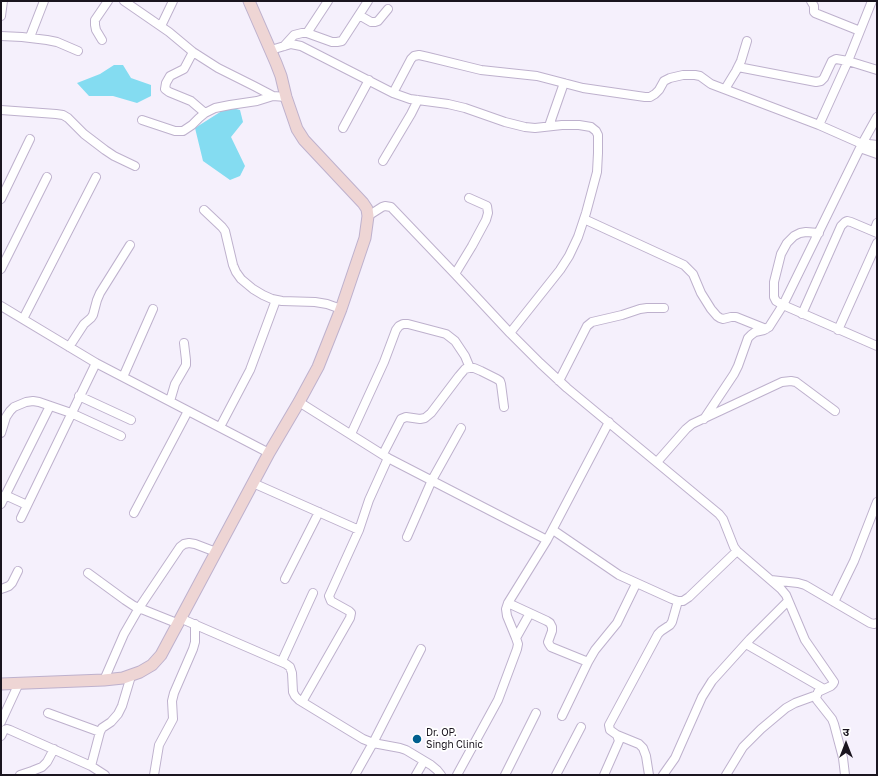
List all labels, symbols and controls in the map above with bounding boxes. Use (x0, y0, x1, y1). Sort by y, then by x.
north arrow (826, 724, 866, 764)
text: उ (843, 725, 849, 738)
place label: Dr. OP. Singh Clinic (426, 727, 483, 750)
marker: Dr. OP. Singh Clinic (411, 733, 423, 745)

